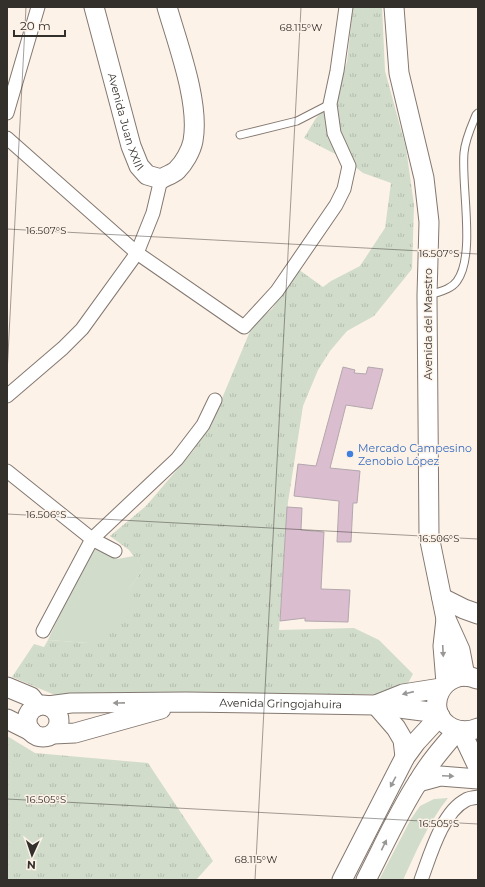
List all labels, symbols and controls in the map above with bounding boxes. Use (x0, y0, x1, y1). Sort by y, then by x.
scale bar (14, 12, 65, 38)
text: 20 m (20, 18, 51, 33)
text: 68.115°W (280, 21, 322, 34)
street label: Avenida Juan XXIII (105, 71, 147, 174)
text: 16.507°S (26, 224, 66, 237)
text: 16.507°S (419, 247, 459, 260)
street label: Avenida del Maestro (421, 268, 435, 380)
place label: Mercado Campesino Zenobio López (358, 441, 472, 468)
marker: Mercado Campesino Zenobio López (345, 449, 355, 459)
text: 16.506°S (26, 508, 66, 521)
text: 16.506°S (419, 532, 459, 545)
one-way arrow (440, 645, 447, 657)
one-way arrow (402, 691, 414, 697)
street label: Avenida Gringojahuira (219, 696, 342, 711)
one-way arrow (112, 700, 125, 706)
one-way arrow (442, 773, 454, 780)
one-way arrow (389, 776, 396, 787)
text: 16.505°S (26, 793, 66, 806)
text: 16.505°S (419, 817, 459, 830)
north arrow (12, 835, 52, 875)
one-way arrow (380, 839, 387, 851)
text: 68.115°W (235, 853, 277, 866)
text: N (27, 858, 36, 872)

